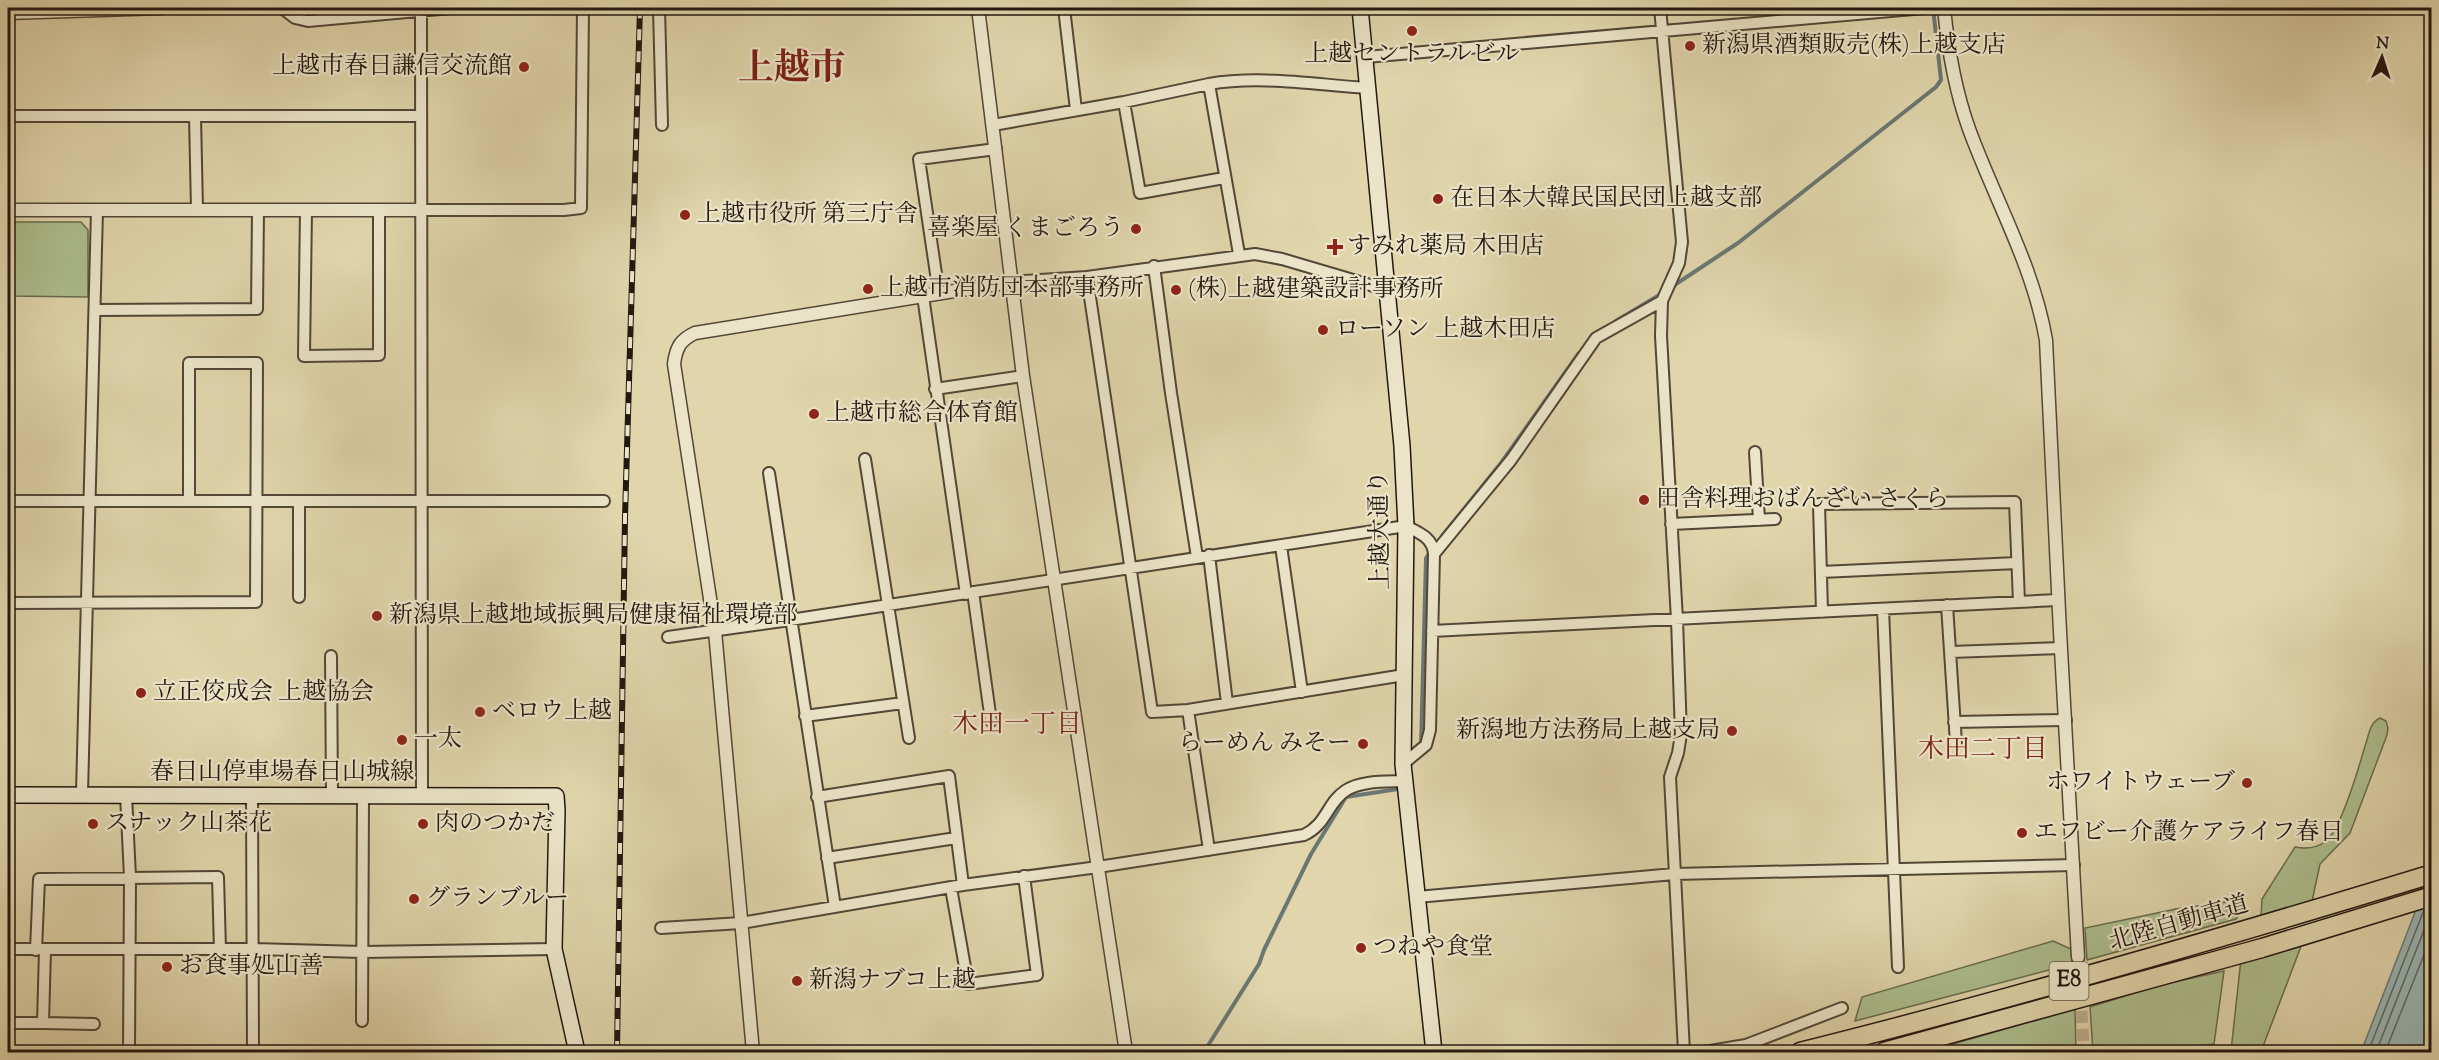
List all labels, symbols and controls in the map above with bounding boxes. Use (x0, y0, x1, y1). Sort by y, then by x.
marker: 上越セントラルビル (1405, 24, 1419, 38)
north arrow (2352, 27, 2412, 87)
place label: 新潟県酒類販売(株)上越支店 (1702, 29, 2006, 63)
text: N (2376, 33, 2390, 56)
place label: 上越セントラルビル (1304, 38, 1520, 72)
marker: 新潟県酒類販売(株)上越支店 (1683, 39, 1697, 53)
district label: 上越市 (738, 44, 846, 96)
place label: 上越市春日謙信交流館 (272, 50, 512, 84)
marker: 上越市春日謙信交流館 (517, 60, 531, 74)
place label: 在日本大韓民国民団上越支部 (1450, 182, 1762, 216)
marker: 在日本大韓民国民団上越支部 (1431, 192, 1445, 206)
place label: 上越市役所 第三庁舎 (697, 198, 918, 232)
marker: 上越市役所 第三庁舎 (678, 208, 692, 222)
place label: 喜楽屋 くまごろう (927, 212, 1124, 246)
marker: 喜楽屋 くまごろう (1129, 222, 1143, 236)
place label: すみれ薬局 木田店 (1347, 230, 1544, 264)
marker: すみれ薬局 木田店 (1328, 240, 1342, 254)
place label: 上越市消防団本部事務所 (880, 272, 1144, 306)
place label: (株)上越建築設計事務所 (1188, 273, 1444, 307)
marker: 上越市消防団本部事務所 (861, 282, 875, 296)
marker: (株)上越建築設計事務所 (1169, 283, 1183, 297)
place label: ローソン 上越木田店 (1335, 313, 1555, 347)
marker: ローソン 上越木田店 (1316, 323, 1330, 337)
place label: 上越市総合体育館 (826, 397, 1018, 431)
marker: 上越市総合体育館 (807, 407, 821, 421)
street label: 上越大通り (1363, 470, 1399, 590)
place label: 田舎料理おばんざい さくら (1656, 483, 1949, 517)
marker: 田舎料理おばんざい さくら (1637, 493, 1651, 507)
place label: 新潟県上越地域振興局健康福祉環境部 (389, 599, 797, 633)
marker: 新潟県上越地域振興局健康福祉環境部 (370, 609, 384, 623)
place label: 立正佼成会 上越協会 (153, 676, 374, 710)
marker: 立正佼成会 上越協会 (134, 686, 148, 700)
place label: ベロウ上越 (492, 695, 612, 729)
marker: ベロウ上越 (473, 705, 487, 719)
district label: 木田一丁目 (952, 707, 1082, 744)
place label: 新潟地方法務局上越支局 (1456, 714, 1720, 748)
place label: 一太 (414, 723, 462, 757)
marker: 新潟地方法務局上越支局 (1725, 724, 1739, 738)
place label: らーめん みそー (1178, 727, 1351, 761)
district label: 木田二丁目 (1918, 732, 2048, 769)
marker: 一太 (395, 733, 409, 747)
marker: らーめん みそー (1356, 737, 1370, 751)
street label: 春日山停車場春日山城線 (150, 756, 414, 790)
place label: ホワイトウェーブ (2046, 766, 2235, 800)
marker: ホワイトウェーブ (2240, 776, 2254, 790)
place label: スナック山茶花 (105, 807, 272, 841)
place label: 肉のつかだ (435, 807, 555, 841)
place label: エフビー介護ケアライフ春日 (2034, 816, 2344, 850)
marker: スナック山茶花 (86, 817, 100, 831)
marker: 肉のつかだ (416, 817, 430, 831)
marker: エフビー介護ケアライフ春日 (2015, 826, 2029, 840)
place label: グランブルー (426, 882, 569, 916)
street label: 北陸自動車道 (2105, 888, 2253, 960)
marker: グランブルー (407, 892, 421, 906)
place label: つねや食堂 (1373, 931, 1493, 965)
marker: つねや食堂 (1354, 941, 1368, 955)
place label: お食事処山善 (179, 950, 323, 984)
marker: お食事処山善 (160, 960, 174, 974)
road number: E8 (2050, 962, 2088, 1000)
place label: 新潟ナブコ上越 (809, 964, 976, 998)
marker: 新潟ナブコ上越 (790, 974, 804, 988)

